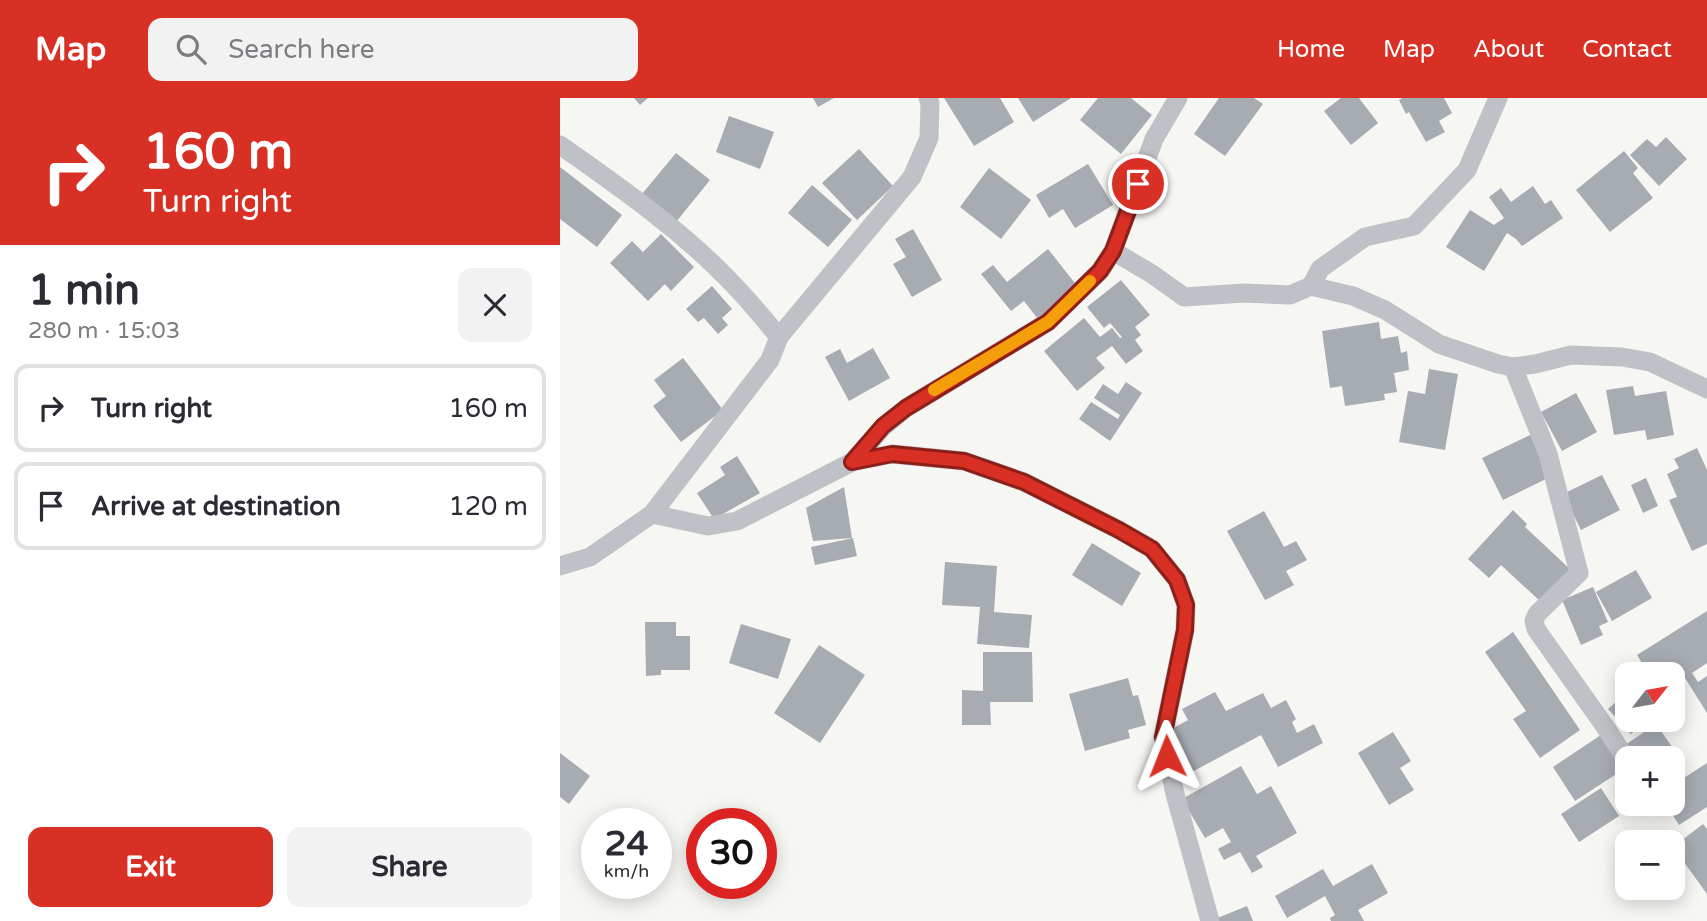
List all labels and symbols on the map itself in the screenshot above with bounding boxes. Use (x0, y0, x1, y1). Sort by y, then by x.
pin (1108, 154, 1168, 214)
north arrow (1615, 662, 1685, 732)
position arrow (1130, 719, 1204, 793)
speed limit sign: 30 (686, 808, 777, 899)

